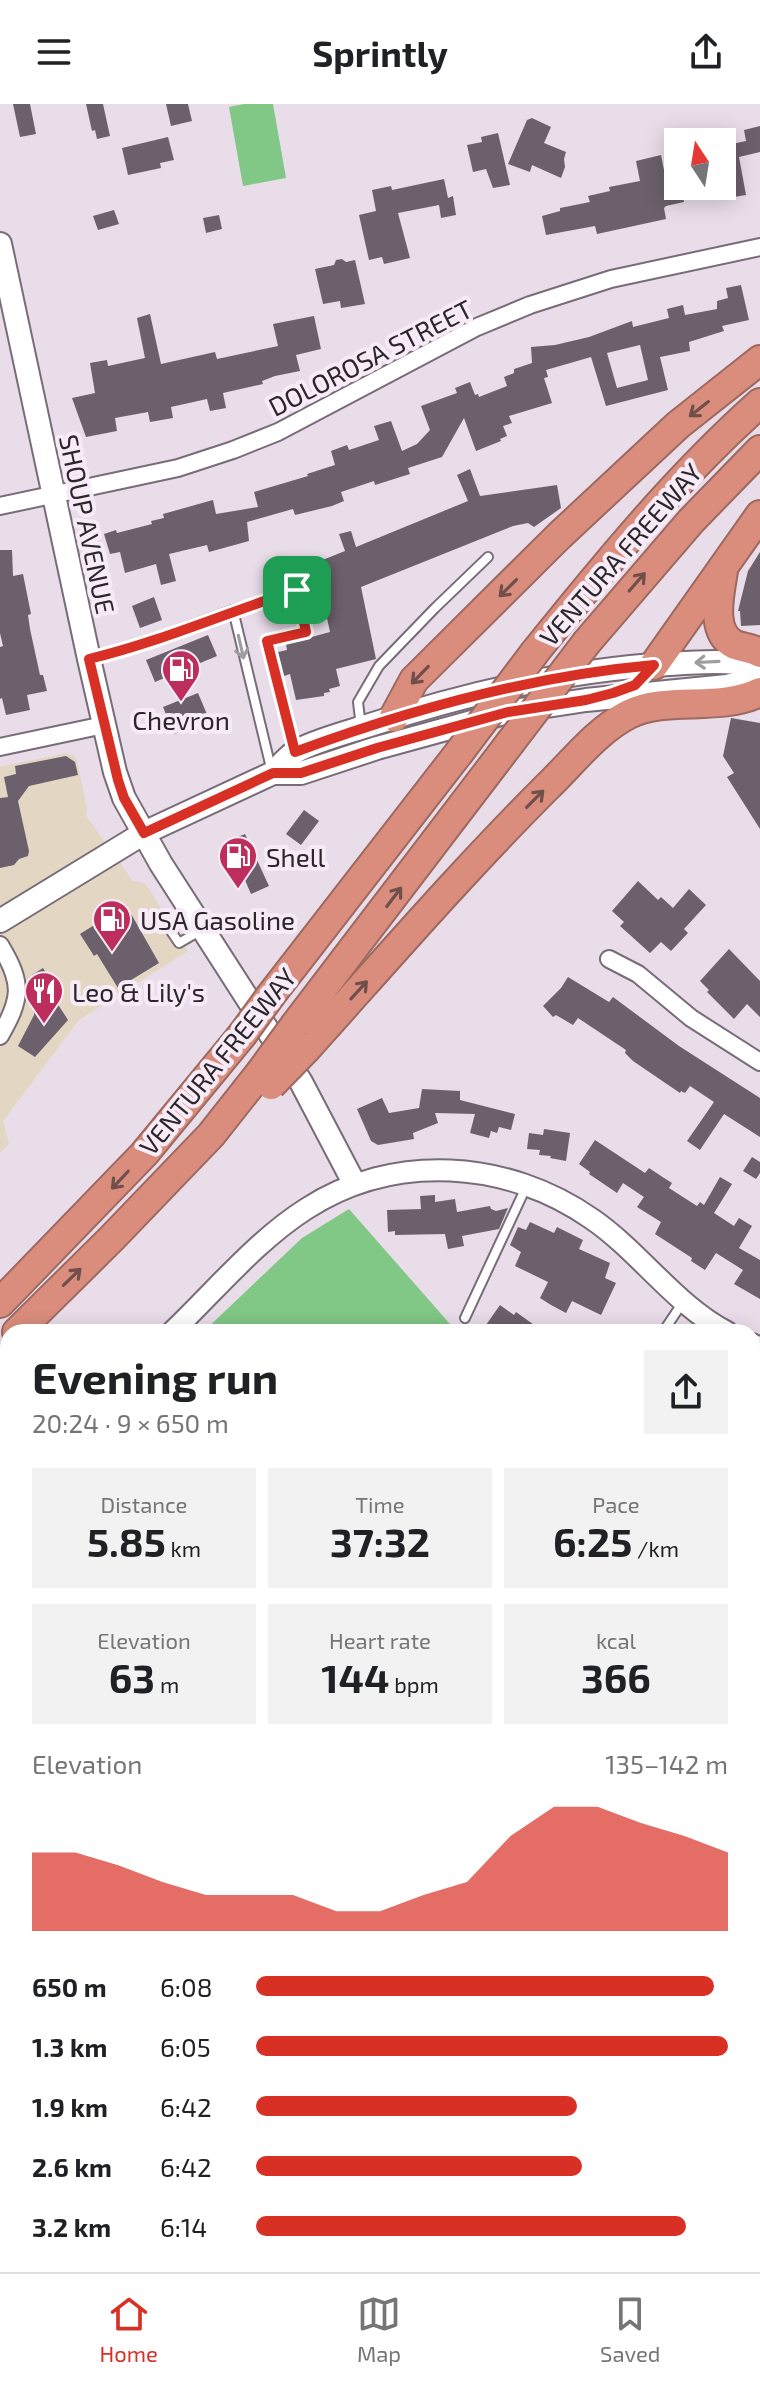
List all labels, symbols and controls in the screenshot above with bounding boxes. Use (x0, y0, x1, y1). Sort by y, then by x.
icon: menu (32, 30, 76, 74)
icon: share (684, 30, 728, 74)
text: Sprintly (312, 31, 448, 74)
north arrow (664, 128, 736, 200)
map controls (664, 128, 736, 200)
street label: DOLOROSA STREET (263, 292, 477, 422)
one-way arrow (689, 400, 710, 417)
street label: SHOUP AVENUE (54, 431, 122, 617)
street label: VENTURA FREEWAY (532, 456, 708, 651)
pin (263, 556, 331, 624)
icon: arrive (275, 568, 319, 612)
one-way arrow (628, 572, 646, 593)
one-way arrow (499, 578, 518, 597)
one-way arrow (234, 633, 249, 659)
fuel station icon: Chevron (160, 648, 202, 703)
one-way arrow (694, 655, 721, 670)
one-way arrow (411, 665, 430, 685)
place label: Chevron (132, 704, 230, 735)
one-way arrow (525, 790, 544, 809)
fuel station icon: Shell (217, 835, 259, 890)
place label: Shell (266, 841, 325, 872)
one-way arrow (385, 887, 402, 908)
fuel station icon: USA Gasoline (91, 898, 133, 953)
place label: USA Gasoline (140, 904, 295, 935)
street label: VENTURA FREEWAY (132, 961, 302, 1161)
restaurant icon: Leo & Lily's (23, 970, 65, 1025)
place label: Leo & Lily's (72, 976, 205, 1007)
one-way arrow (349, 980, 368, 1001)
one-way arrow (110, 1170, 129, 1190)
one-way arrow (62, 1268, 82, 1287)
text: Evening run (32, 1350, 278, 1403)
button: share (644, 1350, 728, 1434)
text: 20:24 · 9 × 650 m (32, 1407, 229, 1438)
text: Distance (101, 1491, 187, 1517)
text: Time (355, 1491, 405, 1517)
text: Pace (592, 1491, 640, 1517)
text: 5.85 (87, 1517, 166, 1565)
text: 37:32 (330, 1517, 430, 1565)
text: 6:25 (553, 1517, 632, 1565)
text: km (166, 1535, 201, 1561)
text: /km (632, 1535, 679, 1561)
text: Elevation (97, 1627, 191, 1653)
text: Heart rate (329, 1627, 431, 1653)
text: kcal (596, 1627, 636, 1653)
text: 63 (109, 1653, 155, 1701)
text: 144 (321, 1653, 389, 1701)
text: 366 (581, 1653, 651, 1701)
text: m (155, 1671, 179, 1697)
text: bpm (389, 1671, 439, 1697)
text: Elevation (32, 1748, 142, 1779)
text: 135–142 m (605, 1748, 728, 1779)
text: 650 m (32, 1971, 107, 2002)
text: 6:08 (160, 1971, 212, 2002)
text: 1.3 km (32, 2031, 107, 2062)
text: 6:05 (160, 2031, 211, 2062)
text: 1.9 km (32, 2091, 108, 2122)
text: 6:42 (160, 2091, 212, 2122)
text: 2.6 km (32, 2151, 112, 2182)
text: 6:42 (160, 2151, 212, 2182)
text: 3.2 km (32, 2211, 111, 2242)
text: 6:14 (160, 2211, 207, 2242)
tab: Home (100, 2292, 158, 2366)
tab: Map (357, 2292, 401, 2366)
tab: Saved (600, 2292, 660, 2366)

